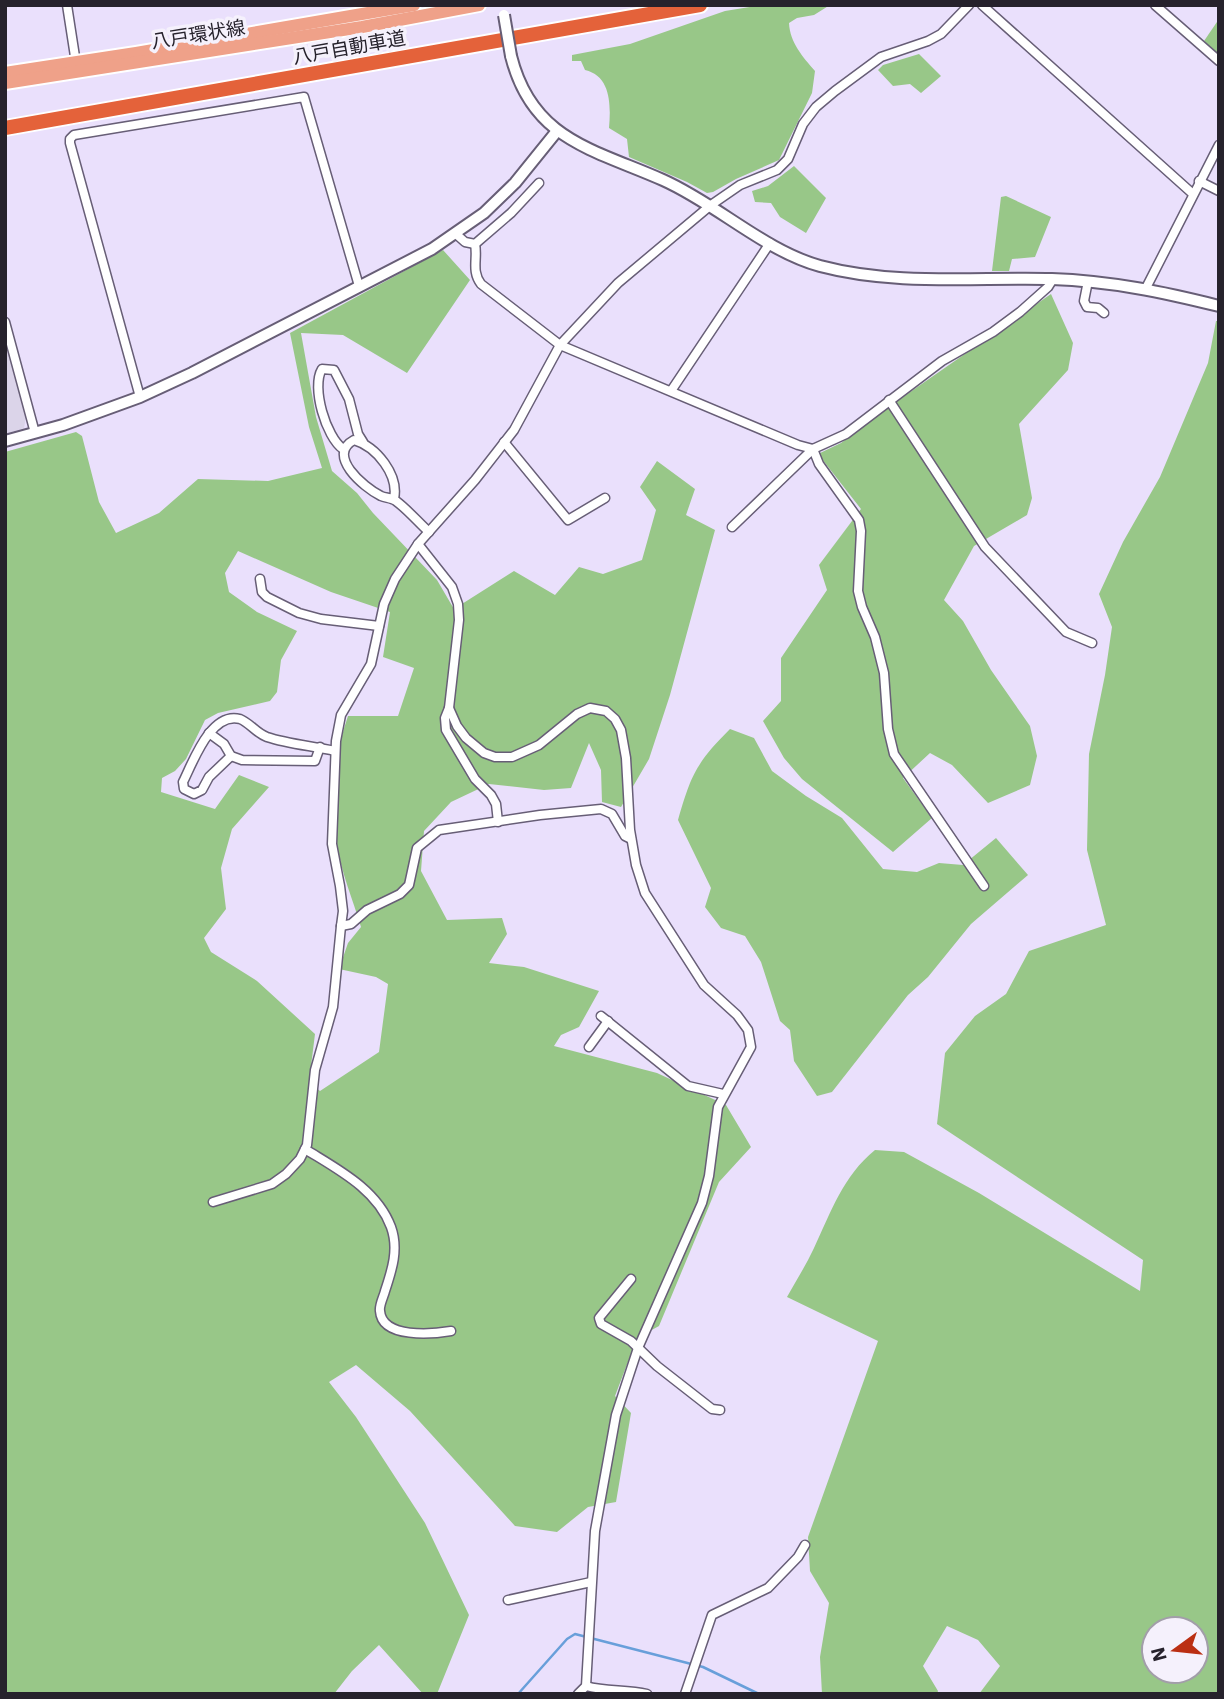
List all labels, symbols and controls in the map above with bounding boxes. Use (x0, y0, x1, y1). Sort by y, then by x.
street label: 八戸環状線 (149, 15, 247, 53)
street label: 八戸自動車道 (291, 25, 407, 69)
north arrow (1140, 1615, 1210, 1685)
text: N (1145, 1645, 1172, 1664)

